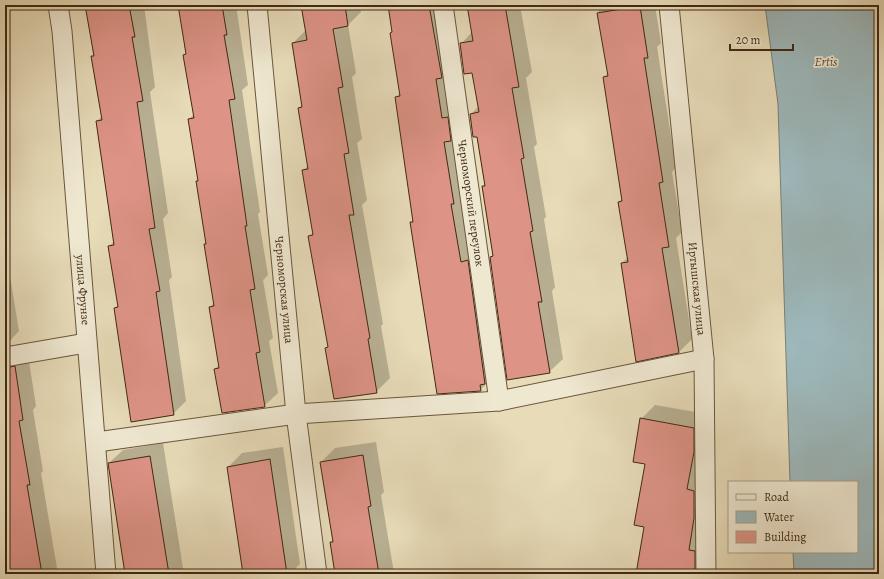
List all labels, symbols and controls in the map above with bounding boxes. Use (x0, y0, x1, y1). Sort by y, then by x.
scale bar (730, 26, 793, 52)
text: 20 m (736, 32, 760, 48)
water label: Ertis (814, 53, 838, 70)
street label: Черноморский переулок (454, 139, 488, 268)
street label: Черноморская улица (271, 235, 297, 345)
street label: Иртышская улица (684, 241, 710, 337)
street label: улица Фрунзе (72, 253, 94, 326)
legend (728, 481, 858, 553)
text: Road (764, 489, 790, 505)
text: Water (763, 509, 794, 525)
text: Building (764, 529, 806, 545)

